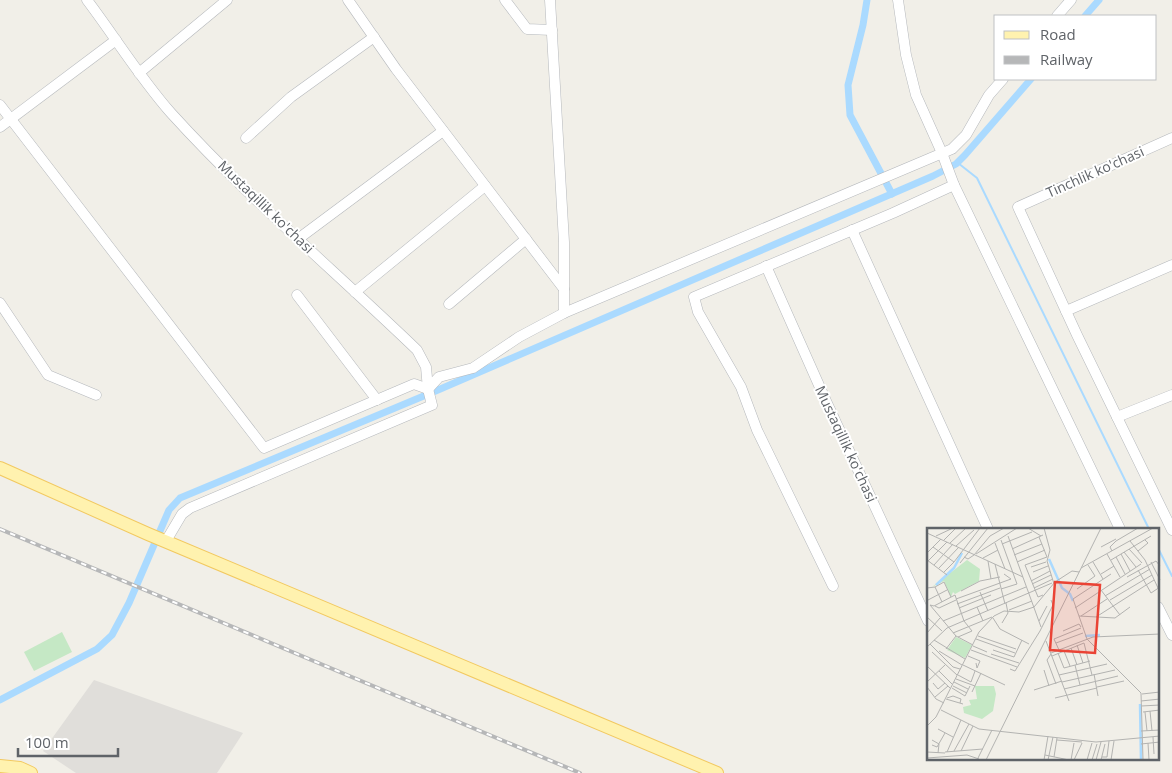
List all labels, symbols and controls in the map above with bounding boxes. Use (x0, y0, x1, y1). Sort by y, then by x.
legend (994, 15, 1157, 80)
text: Road (1040, 24, 1076, 44)
text: Railway (1040, 49, 1093, 69)
street label: Tinchlik ko'chasi (1043, 141, 1147, 202)
street label: Mustaqillik ko'chasi (214, 156, 318, 257)
street label: Mustaqillik ko'chasi (811, 382, 882, 505)
inset map (927, 528, 1160, 760)
scale bar (18, 726, 118, 758)
text: 100 m (25, 732, 69, 752)

